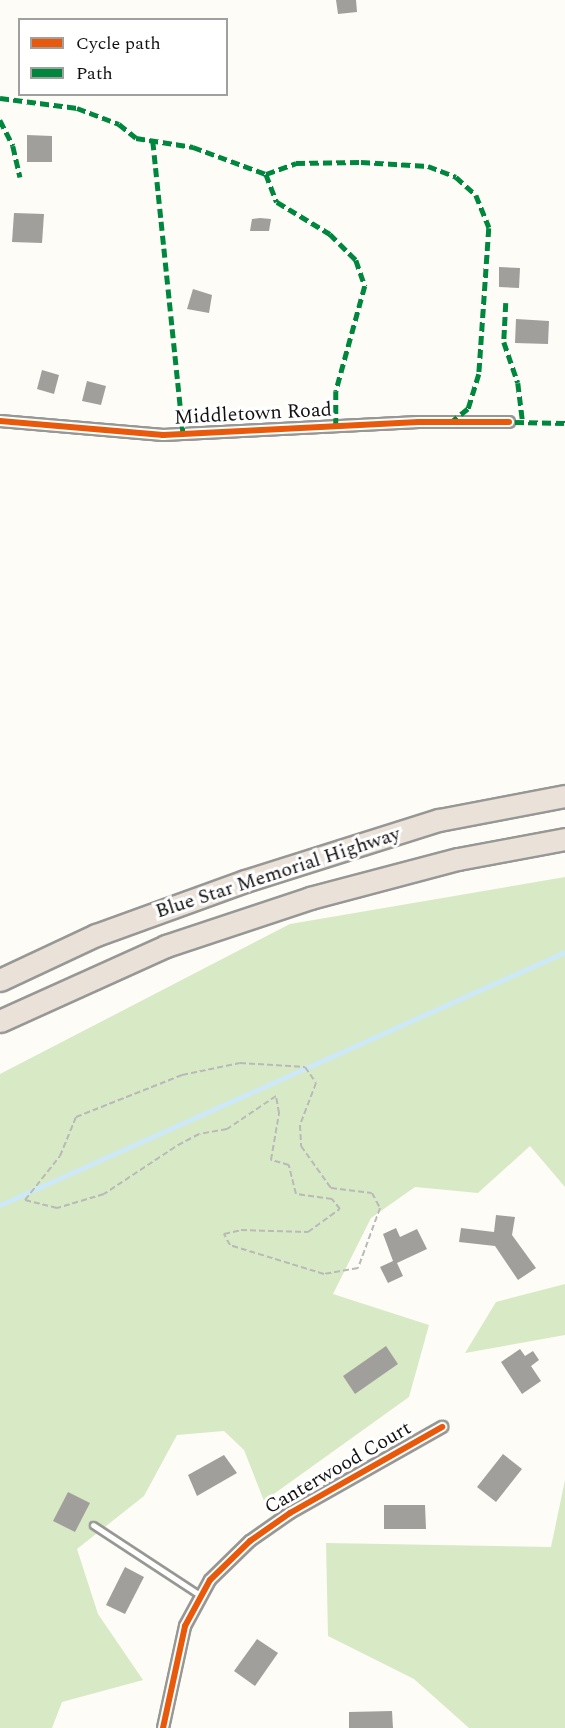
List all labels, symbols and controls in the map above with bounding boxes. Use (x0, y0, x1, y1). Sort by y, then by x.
legend (18, 18, 228, 96)
text: Cycle path (76, 30, 161, 57)
text: Path (76, 60, 113, 87)
street label: Middletown Road (173, 398, 333, 430)
street label: Blue Star Memorial Highway (153, 822, 403, 924)
street label: Canterwood Court (260, 1416, 416, 1520)

